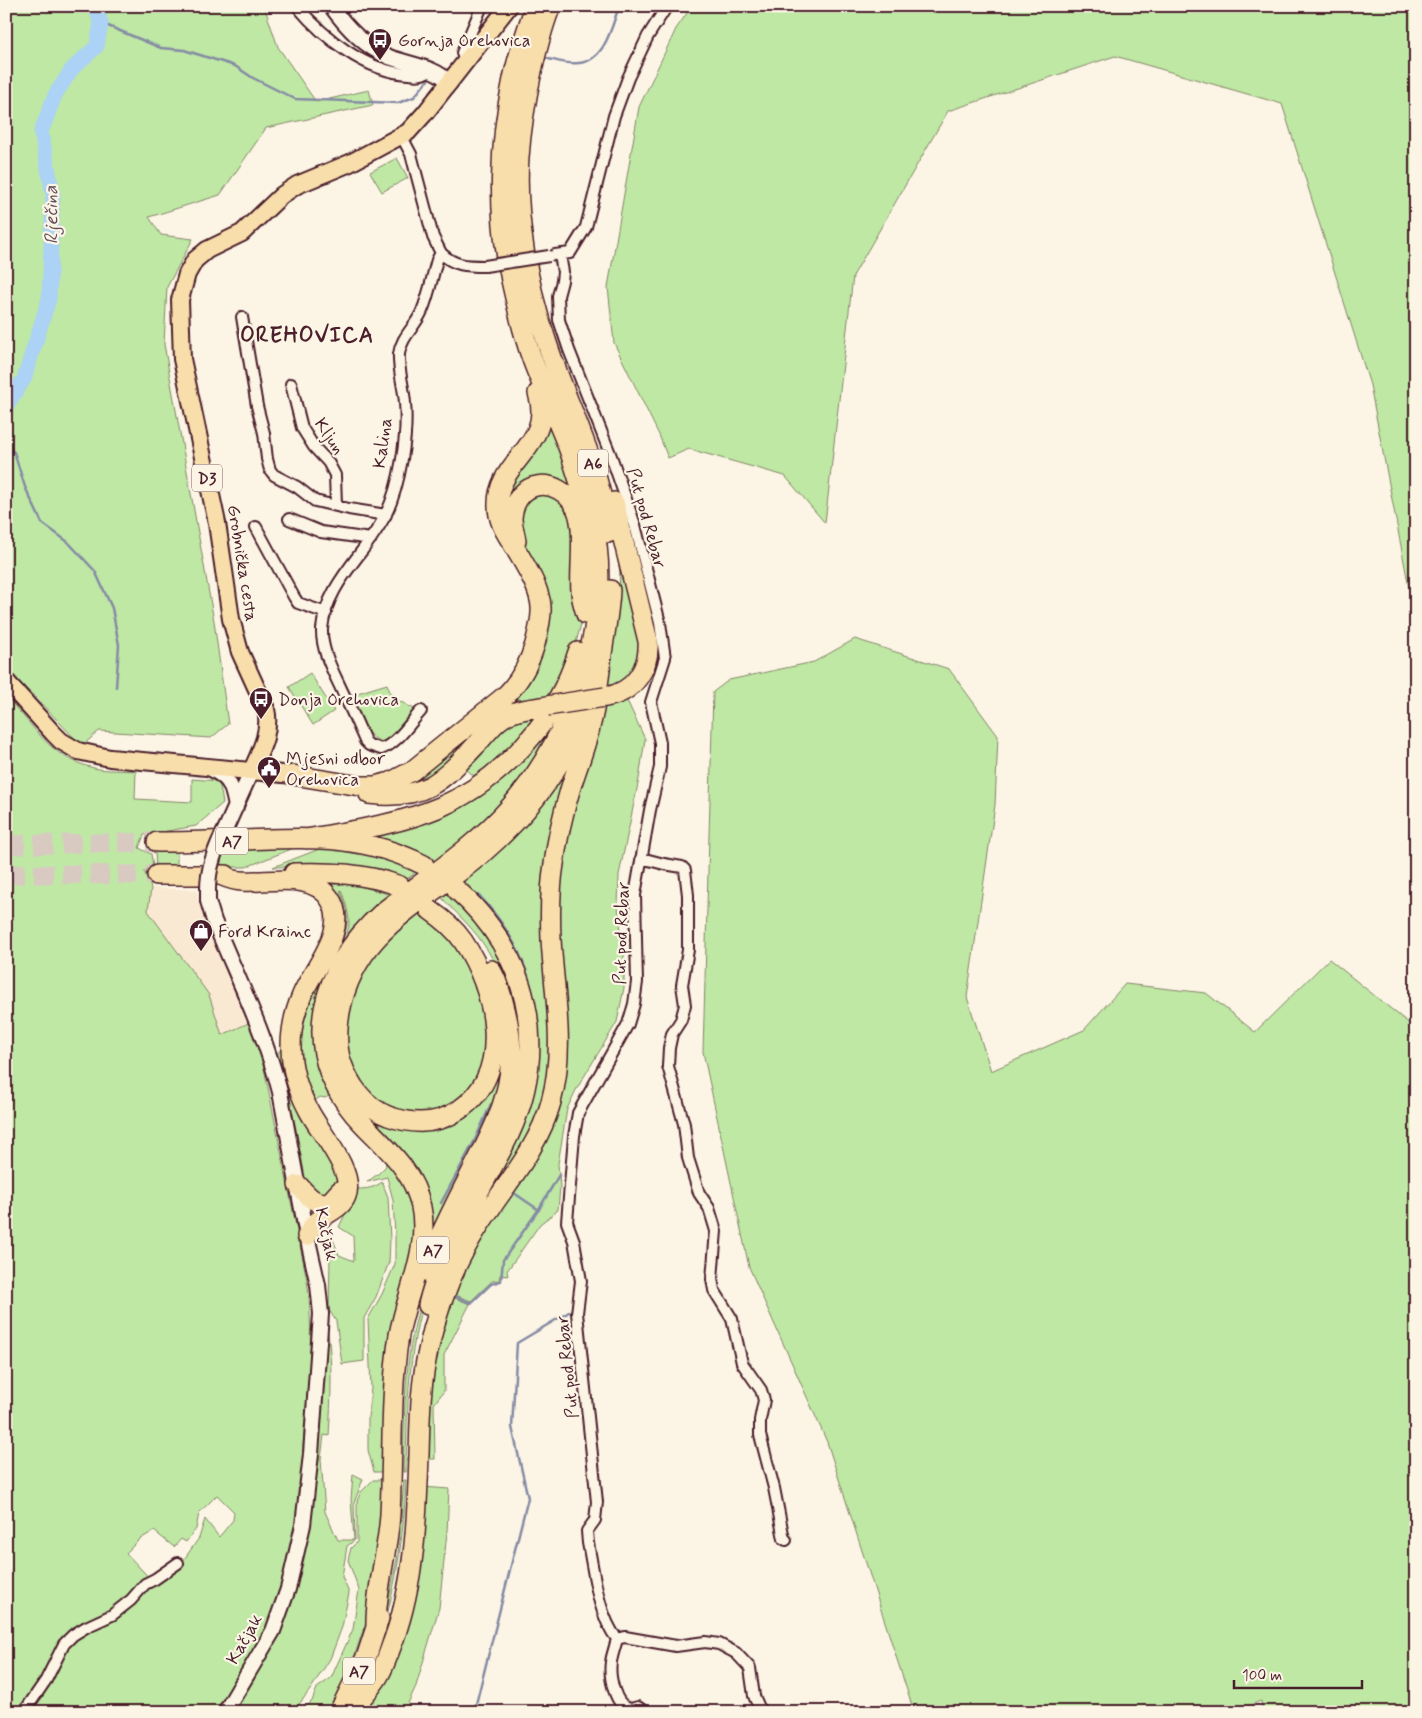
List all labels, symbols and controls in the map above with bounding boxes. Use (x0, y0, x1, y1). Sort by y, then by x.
bus stop icon: Gornja Orehovica (367, 27, 393, 61)
place label: Gornja Orehovica (398, 29, 531, 53)
water label: Rječina (38, 185, 65, 245)
district label: OREHOVICA (240, 322, 374, 350)
street label: Kljun (308, 413, 350, 460)
street label: Kalina (368, 416, 398, 470)
road number: A6 (578, 449, 608, 476)
road number: D3 (192, 464, 222, 492)
street label: Put pod Rebar (620, 465, 672, 572)
street label: Grobnička cesta (221, 503, 263, 623)
bus stop icon: Donja Orehovica (248, 686, 274, 720)
place label: Donja Orehovica (278, 688, 399, 712)
place label: Mjesni odbor Orehovica (286, 747, 386, 792)
public building icon: Mjesni odbor Orehovica (256, 755, 282, 789)
road number: A7 (216, 828, 248, 854)
street label: Put pod Rebar (608, 881, 636, 985)
shop icon: Ford Krainc (188, 918, 214, 952)
place label: Ford Krainc (218, 920, 311, 944)
street label: Kačjak (309, 1205, 343, 1263)
road number: A7 (417, 1236, 449, 1264)
street label: Put pod Rebar (551, 1314, 585, 1419)
street label: Kačjak (221, 1610, 269, 1669)
road number: A7 (343, 1658, 375, 1684)
scale bar (1234, 1658, 1362, 1690)
text: 100 m (1242, 1666, 1282, 1686)

